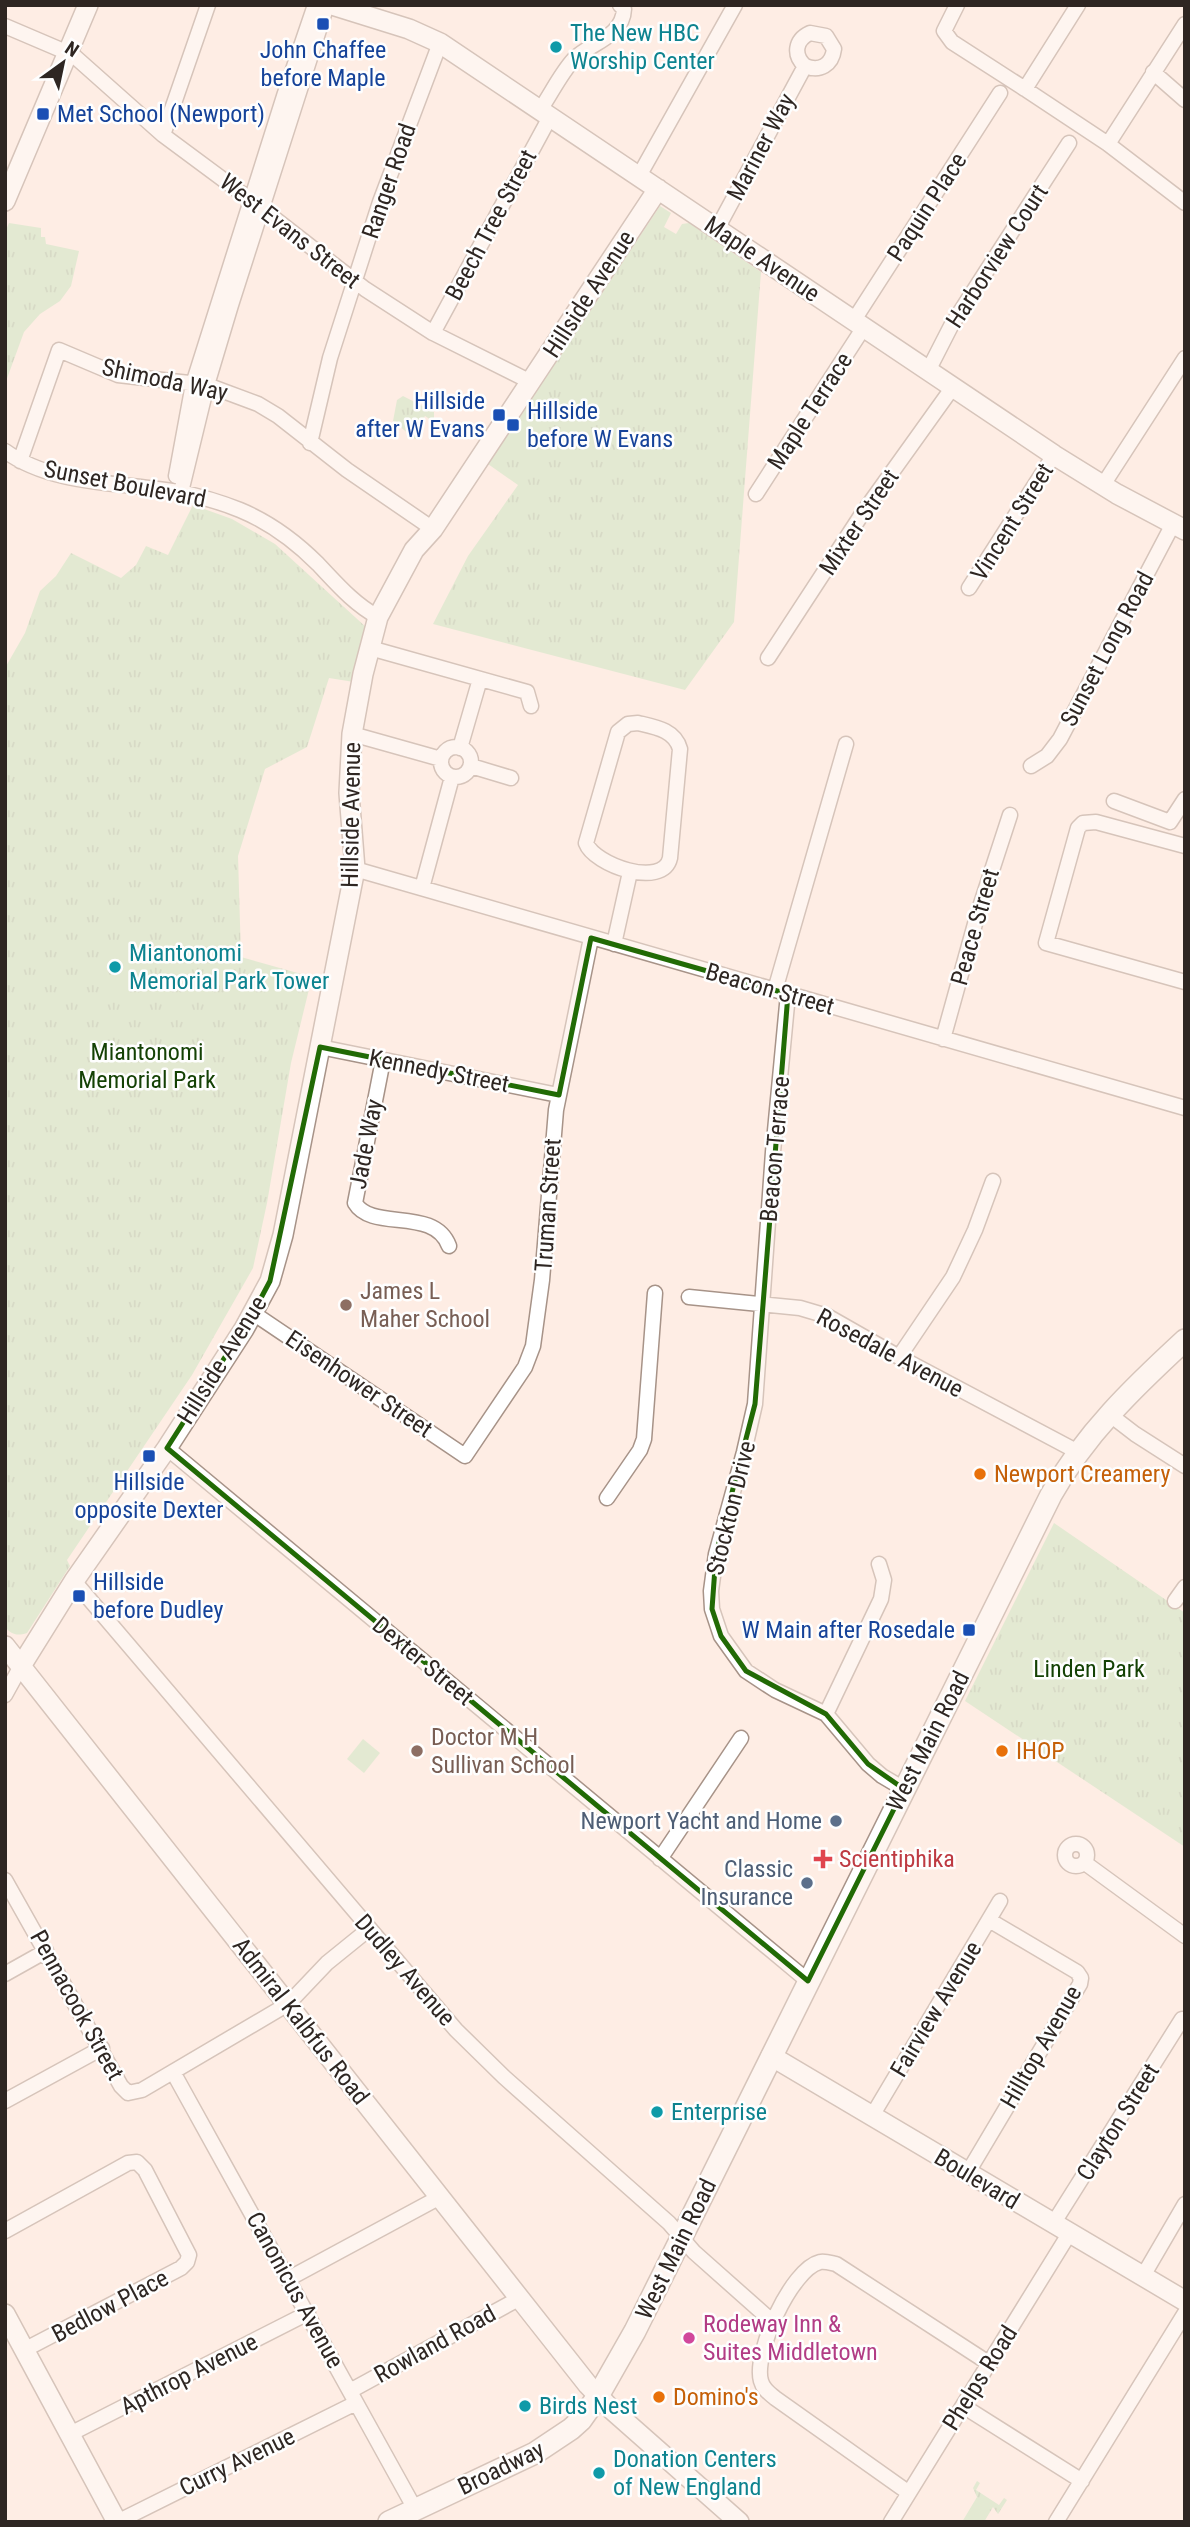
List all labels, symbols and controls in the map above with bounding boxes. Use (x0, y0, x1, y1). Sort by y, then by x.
marker: John Chaffee before Maple (315, 16, 331, 32)
place label: The New HBC Worship Center (570, 19, 715, 75)
north arrow (28, 28, 98, 98)
text: N (61, 36, 83, 62)
place label: John Chaffee before Maple (260, 36, 386, 92)
marker: The New HBC Worship Center (548, 39, 564, 55)
street label: Mariner Way (721, 89, 801, 205)
place label: Met School (Newport) (57, 100, 265, 128)
marker: Met School (Newport) (35, 106, 51, 122)
street label: Ranger Road (356, 120, 422, 242)
street label: Beech Tree Street (440, 145, 542, 305)
street label: Paquin Place (882, 148, 972, 266)
street label: West Evans Street (214, 168, 366, 294)
street label: Harborview Court (940, 179, 1054, 333)
street label: Maple Avenue (699, 210, 825, 308)
street label: Hillside Avenue (538, 225, 640, 363)
street label: Maple Terrace (762, 347, 858, 475)
street label: Shimoda Way (100, 353, 230, 407)
place label: Hillside after W Evans (355, 387, 485, 443)
place label: Hillside before W Evans (527, 397, 673, 453)
marker: Hillside after W Evans (491, 407, 507, 423)
marker: Hillside before W Evans (505, 417, 521, 433)
street label: Sunset Boulevard (42, 455, 208, 513)
street label: Vincent Street (965, 458, 1059, 586)
street label: Mixter Street (813, 464, 905, 580)
street label: Sunset Long Road (1054, 567, 1160, 731)
street label: Hillside Avenue (336, 742, 366, 888)
street label: Peace Street (945, 865, 1005, 989)
place label: Miantonomi Memorial Park Tower (129, 939, 329, 995)
street label: Beacon Street (703, 957, 837, 1021)
marker: Miantonomi Memorial Park Tower (107, 959, 123, 975)
park label: Miantonomi Memorial Park (78, 1038, 216, 1094)
street label: Kennedy Street (367, 1044, 511, 1098)
street label: Beacon Terrace (755, 1075, 795, 1223)
street label: Jade Way (344, 1097, 388, 1191)
street label: Truman Street (529, 1137, 567, 1273)
place label: James L Maher School (360, 1277, 490, 1333)
street label: Hillside Avenue (172, 1291, 272, 1429)
marker: James L Maher School (338, 1297, 354, 1313)
street label: Rosedale Avenue (812, 1303, 968, 1403)
street label: Eisenhower Street (280, 1325, 438, 1443)
street label: Stockton Drive (701, 1438, 761, 1578)
marker: Hillside opposite Dexter (141, 1448, 157, 1464)
place label: Newport Creamery (994, 1460, 1170, 1488)
marker: Newport Creamery (972, 1466, 988, 1482)
place label: Hillside opposite Dexter (74, 1468, 224, 1524)
place label: Hillside before Dudley (93, 1568, 223, 1624)
marker: Hillside before Dudley (71, 1588, 87, 1604)
street label: Dexter Street (367, 1611, 479, 1711)
place label: W Main after Rosedale (742, 1616, 955, 1644)
marker: W Main after Rosedale (961, 1622, 977, 1638)
park label: Linden Park (1033, 1655, 1145, 1683)
street label: West Main Road (881, 1666, 975, 1816)
place label: Doctor M H Sullivan School (431, 1723, 575, 1779)
place label: IHOP (1016, 1737, 1065, 1765)
marker: Doctor M H Sullivan School (409, 1743, 425, 1759)
marker: IHOP (994, 1743, 1010, 1759)
place label: Newport Yacht and Home (581, 1807, 822, 1835)
marker: Newport Yacht and Home (828, 1813, 844, 1829)
place label: Scientiphika (839, 1845, 955, 1873)
marker: Scientiphika (813, 1849, 833, 1869)
place label: Classic Insurance (701, 1855, 793, 1911)
marker: Classic Insurance (799, 1875, 815, 1891)
street label: Dudley Avenue (349, 1909, 461, 2031)
street label: Pennacook Street (24, 1925, 130, 2085)
street label: Admiral Kalbfus Road (227, 1932, 375, 2110)
street label: Fairview Avenue (885, 1936, 987, 2082)
street label: Hilltop Avenue (995, 1981, 1087, 2113)
street label: Clayton Street (1071, 2058, 1165, 2186)
place label: Enterprise (671, 2098, 767, 2126)
marker: Enterprise (649, 2104, 665, 2120)
street label: Boulevard (930, 2143, 1024, 2215)
street label: West Main Road (630, 2174, 722, 2324)
street label: Canonicus Avenue (241, 2207, 349, 2373)
street label: Bedlow Place (47, 2264, 173, 2348)
street label: Rowland Road (369, 2299, 501, 2389)
place label: Rodeway Inn & Suites Middletown (703, 2310, 878, 2366)
street label: Phelps Road (937, 2320, 1023, 2436)
street label: Apthrop Avenue (116, 2327, 262, 2421)
marker: Rodeway Inn & Suites Middletown (681, 2330, 697, 2346)
place label: Domino's (673, 2383, 759, 2411)
marker: Domino's (651, 2389, 667, 2405)
place label: Birds Nest (539, 2392, 637, 2420)
marker: Birds Nest (517, 2398, 533, 2414)
street label: Curry Avenue (175, 2422, 299, 2502)
street label: Broadway (453, 2435, 549, 2501)
place label: Donation Centers of New England (613, 2445, 777, 2501)
marker: Donation Centers of New England (591, 2465, 607, 2481)

